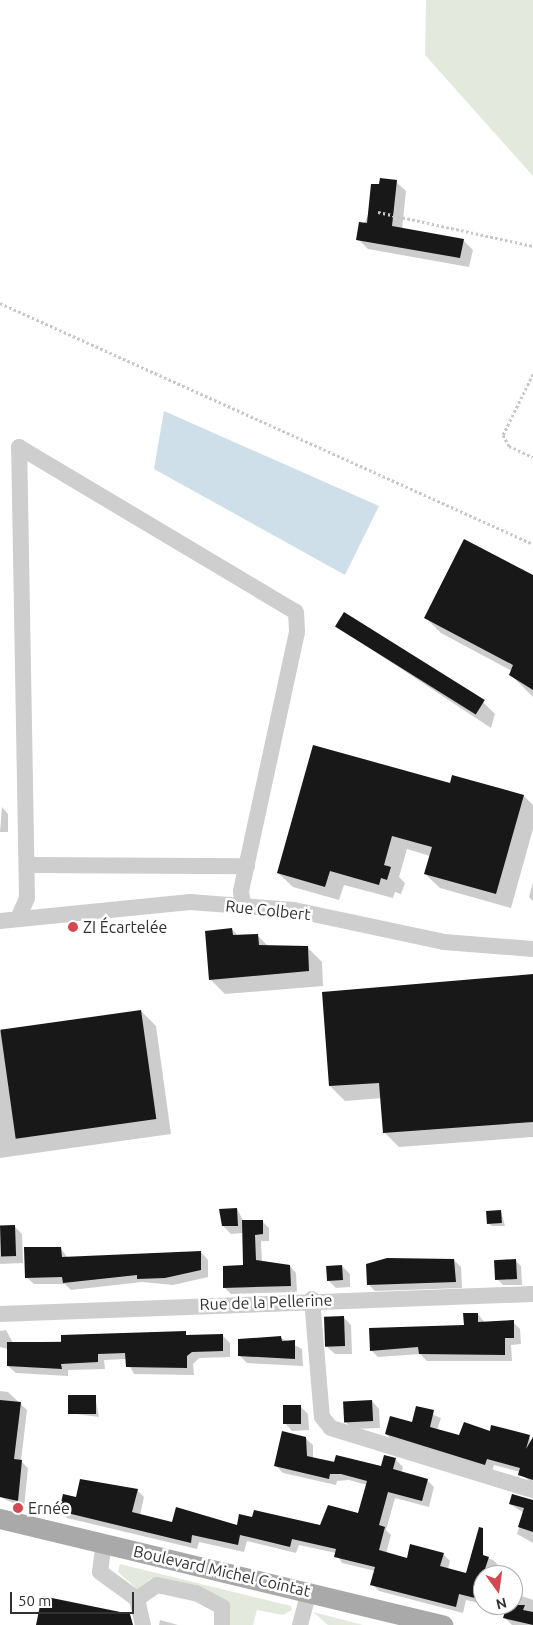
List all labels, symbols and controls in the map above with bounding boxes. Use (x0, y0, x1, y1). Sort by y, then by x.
street label: Rue Colbert (224, 896, 312, 924)
place label: ZI Écartelée (83, 917, 167, 937)
marker: ZI Écartelée (67, 921, 79, 933)
street label: Rue de la Pellerine (199, 1290, 333, 1314)
place label: Ernée (28, 1498, 70, 1518)
marker: Ernée (12, 1502, 24, 1514)
street label: Boulevard Michel Cointat (132, 1541, 312, 1601)
north arrow (473, 1565, 523, 1615)
scale bar (12, 1582, 136, 1614)
text: 50 m (18, 1592, 51, 1609)
text: N (494, 1595, 508, 1613)

